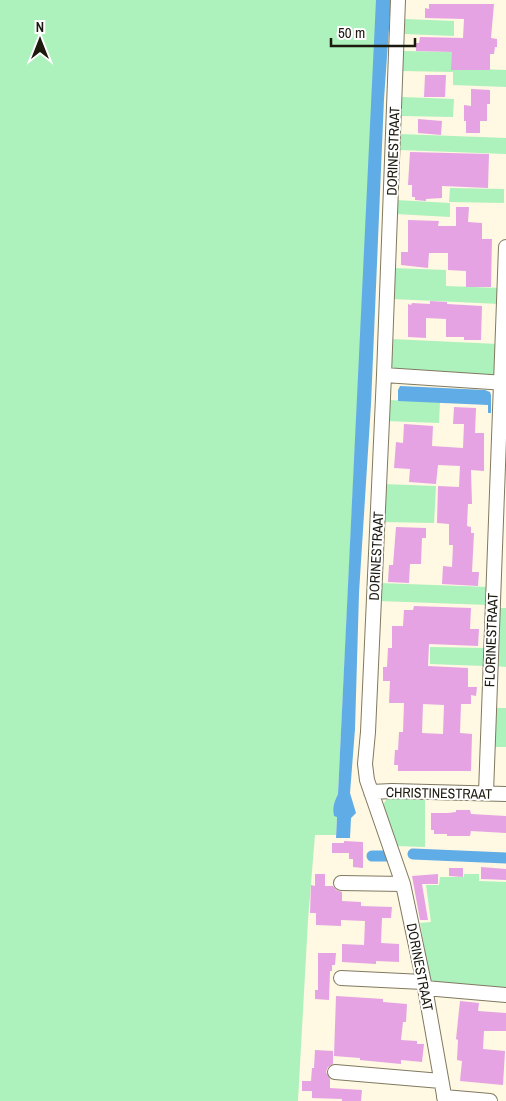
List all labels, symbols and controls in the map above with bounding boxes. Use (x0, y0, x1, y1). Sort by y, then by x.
north arrow (15, 15, 65, 65)
scale bar (331, 15, 415, 47)
text: N (36, 18, 44, 36)
text: 50 m (338, 22, 365, 43)
street label: DORINESTRAAT (382, 106, 404, 196)
street label: DORINESTRAAT (365, 511, 387, 601)
street label: FLORINESTRAAT (480, 593, 502, 687)
street label: CHRISTINESTRAAT (386, 783, 492, 803)
street label: DORINESTRAAT (403, 922, 437, 1012)

